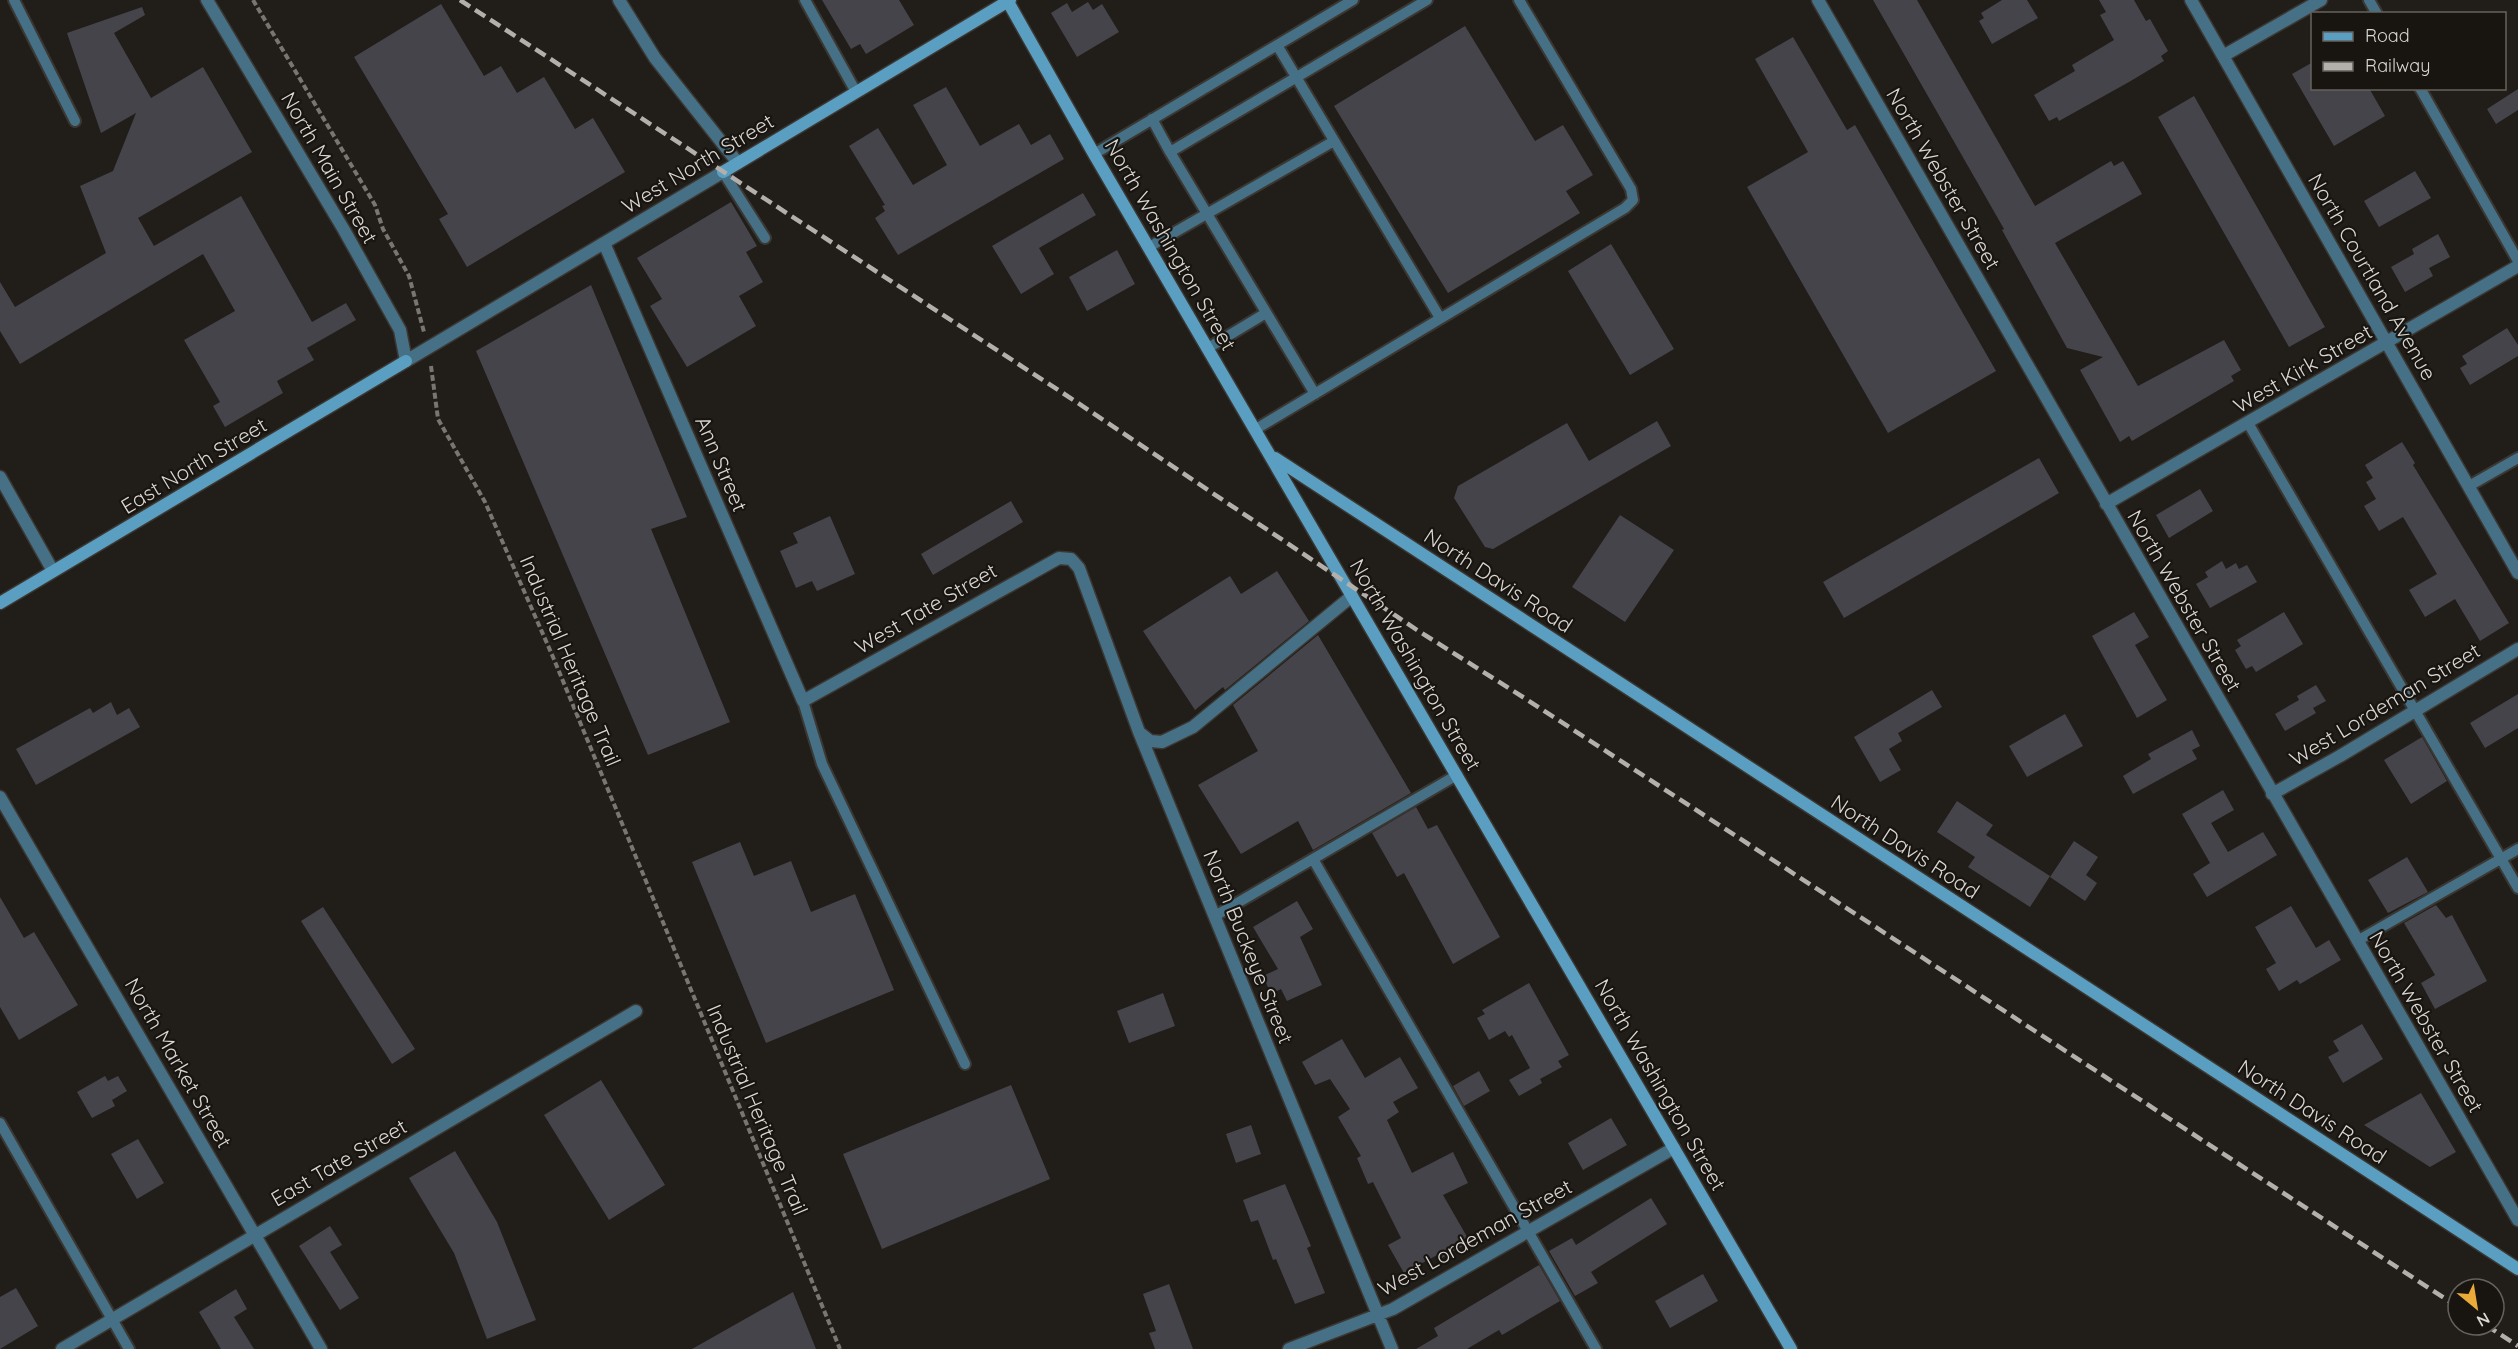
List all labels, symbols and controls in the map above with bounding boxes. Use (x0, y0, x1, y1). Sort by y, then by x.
legend (2311, 12, 2506, 90)
text: Road (2365, 24, 2410, 47)
text: Railway (2365, 54, 2431, 77)
street label: North Webster Street (1881, 83, 2006, 274)
street label: North Main Street (276, 87, 384, 248)
street label: West North Street (617, 108, 778, 219)
street label: North Washington Street (1100, 134, 1242, 355)
street label: North Courtland Avenue (2303, 169, 2443, 384)
street label: West Kirk Street (2229, 318, 2376, 418)
street label: East North Street (116, 411, 271, 519)
street label: Ann Street (690, 412, 754, 515)
street label: North Webster Street (2122, 505, 2247, 696)
street label: North Davis Road (1419, 523, 1578, 638)
street label: Industrial Heritage Trail (515, 551, 627, 770)
street label: North Washington Street (1345, 554, 1487, 775)
street label: West Tate Street (850, 557, 1001, 659)
street label: West Lordeman Street (2284, 637, 2485, 771)
street label: North Davis Road (1826, 789, 1985, 904)
street label: North Buckeye Street (1198, 846, 1300, 1047)
street label: North Webster Street (2364, 926, 2489, 1117)
street label: North Market Street (120, 973, 238, 1152)
street label: North Washington Street (1590, 974, 1732, 1195)
street label: Industrial Heritage Trail (702, 1000, 814, 1219)
street label: North Davis Road (2233, 1054, 2392, 1169)
street label: East Tate Street (266, 1113, 411, 1212)
street label: West Lordeman Street (1373, 1173, 1576, 1301)
north arrow (2446, 1277, 2506, 1337)
text: N (2473, 1308, 2494, 1332)

